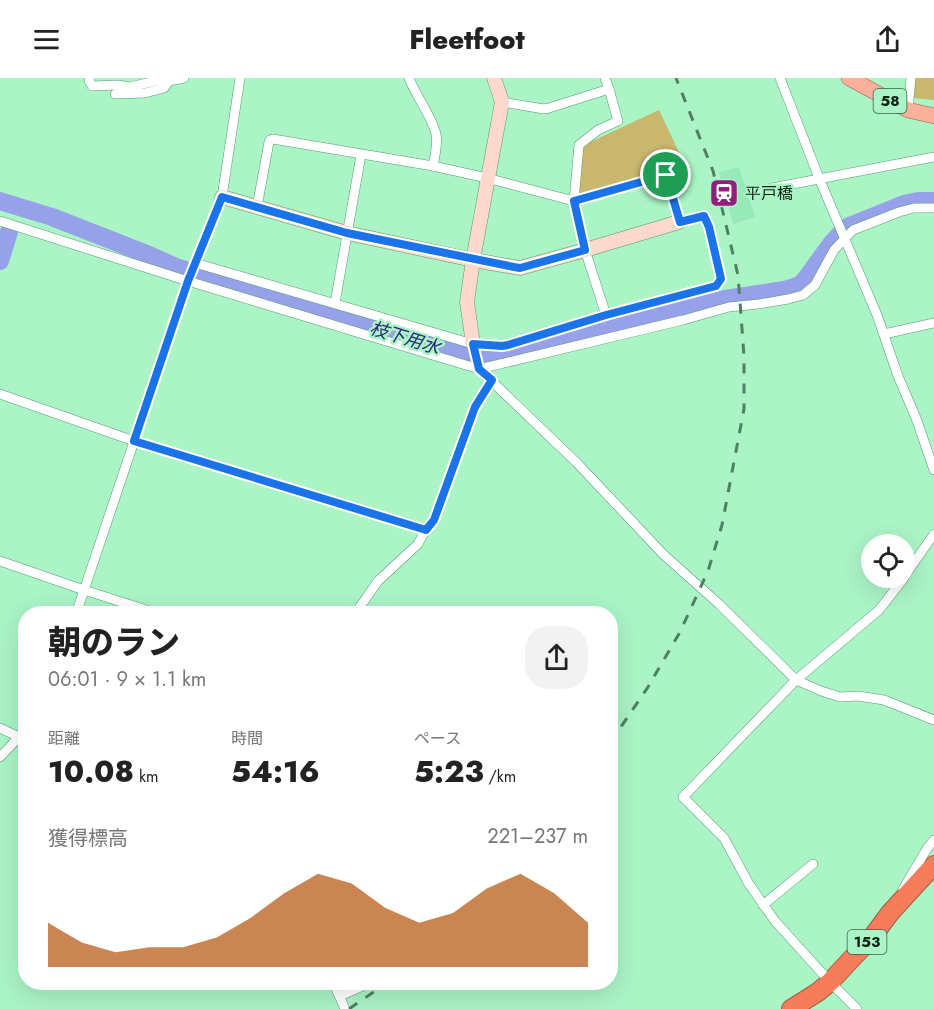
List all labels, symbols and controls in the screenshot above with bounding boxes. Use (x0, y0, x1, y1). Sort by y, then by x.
text: Fleetfoot (409, 20, 525, 59)
icon: menu (30, 23, 63, 56)
icon: share (871, 23, 904, 56)
road number: 58 (874, 89, 906, 113)
pin (640, 149, 691, 200)
icon: arrive (649, 158, 682, 191)
station icon: 平戸橋 (708, 177, 740, 209)
place label: 平戸橋 (745, 182, 793, 205)
water label: 枝下用水 (367, 315, 445, 362)
map controls (861, 534, 915, 588)
button: locate (861, 534, 915, 588)
text: 朝のラン (48, 619, 180, 666)
button: share (525, 626, 588, 689)
text: 06:01 · 9 × 1.1 km (48, 665, 206, 694)
text: 距離 (48, 727, 80, 750)
text: 時間 (231, 727, 263, 750)
text: ペース (414, 727, 461, 750)
text: 10.08 (48, 750, 134, 793)
text: 54:16 (231, 750, 320, 793)
text: 5:23 (414, 750, 484, 793)
text: km (134, 765, 158, 788)
text: /km (484, 765, 516, 788)
text: 221–237 m (487, 822, 588, 851)
text: 獲得標高 (48, 824, 128, 853)
road number: 153 (848, 930, 886, 954)

